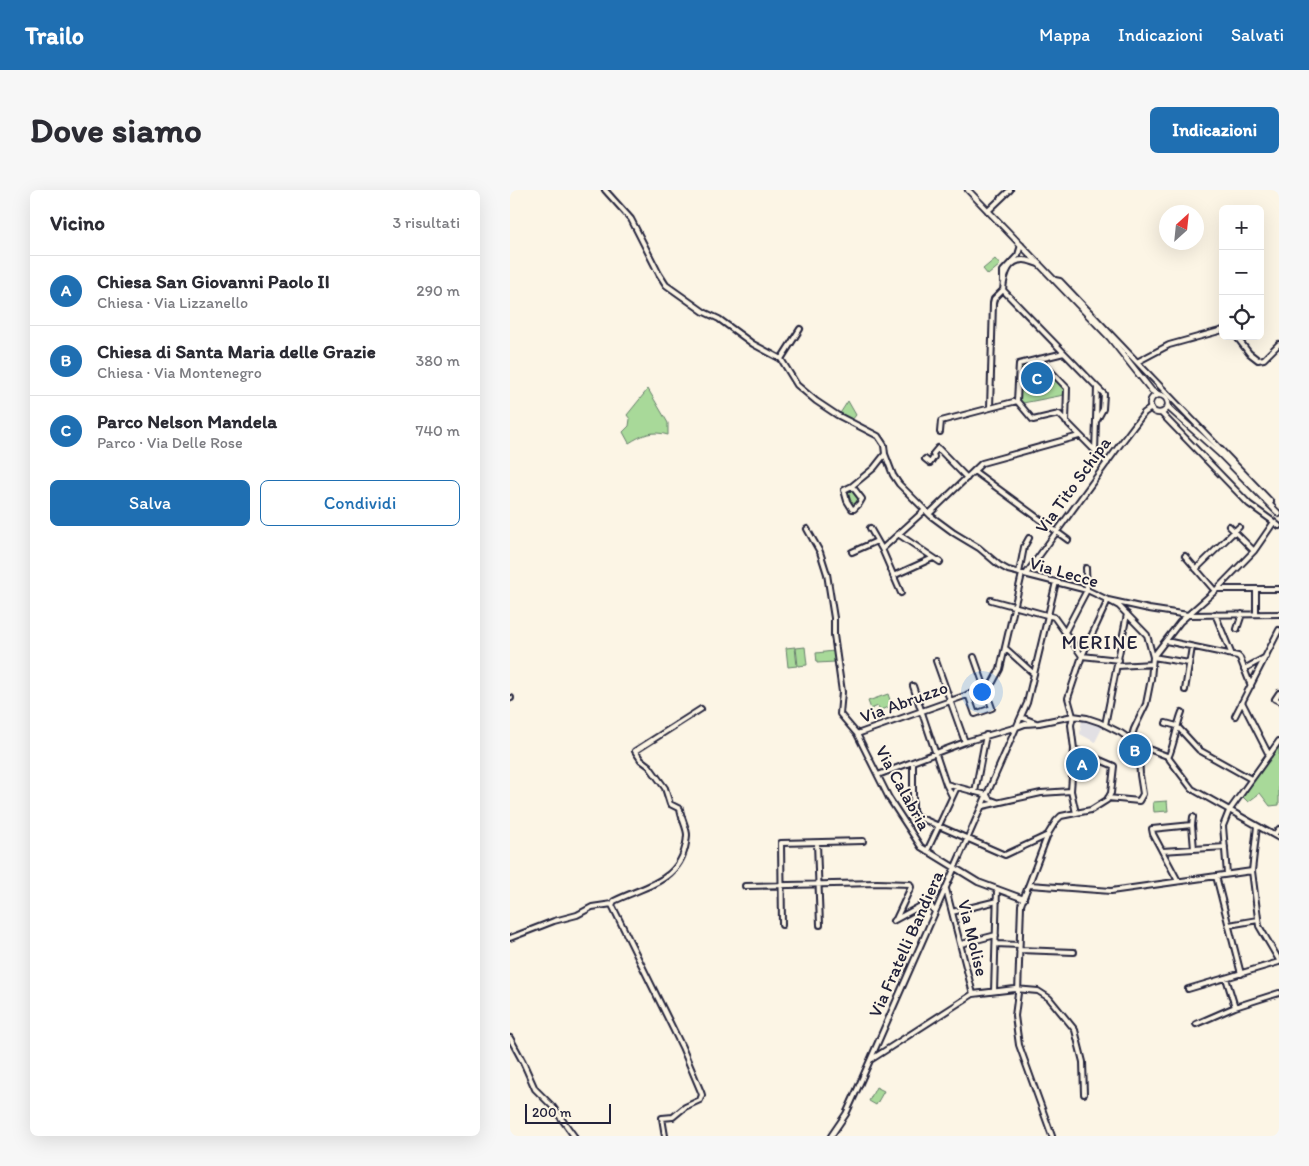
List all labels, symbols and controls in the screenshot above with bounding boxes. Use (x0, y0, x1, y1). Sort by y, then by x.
text: Trailo (25, 21, 84, 50)
text: Mappa (1039, 24, 1090, 46)
text: Indicazioni (1118, 24, 1203, 46)
text: Salvati (1231, 24, 1284, 46)
button: Indicazioni (1150, 107, 1279, 153)
text: Dove siamo (30, 109, 202, 151)
north arrow (1159, 205, 1204, 250)
map controls (1219, 205, 1264, 340)
button: + (1219, 205, 1264, 250)
text: Vicino (50, 210, 105, 235)
text: 3 risultati (392, 213, 460, 232)
button: − (1219, 250, 1264, 295)
text: Chiesa San Giovanni Paolo II (97, 270, 330, 293)
text: A (61, 281, 71, 300)
text: 290 m (416, 281, 460, 300)
text: Chiesa · Via Lizzanello (97, 293, 248, 312)
button: locate (1219, 295, 1264, 340)
text: Chiesa di Santa Maria delle Grazie (97, 340, 376, 363)
text: B (61, 351, 71, 370)
text: 380 m (416, 351, 460, 370)
pin: C (1021, 359, 1053, 397)
text: Chiesa · Via Montenegro (97, 363, 262, 382)
text: Parco Nelson Mandela (97, 410, 277, 433)
text: C (61, 421, 71, 440)
text: 740 m (416, 421, 460, 440)
street label: Via Tito Schipa (1031, 432, 1116, 538)
text: Parco · Via Delle Rose (97, 433, 243, 452)
button: Salva (50, 480, 250, 526)
button: Condividi (260, 480, 460, 526)
street label: Via Lecce (1027, 552, 1101, 592)
district label: MERINE (1062, 630, 1138, 654)
street label: Via Abruzzo (857, 676, 951, 728)
your location (969, 679, 995, 705)
pin: B (1119, 731, 1151, 769)
street label: Via Calabria (871, 742, 936, 835)
pin: A (1066, 745, 1098, 783)
street label: Via Fratelli Bandiera (864, 867, 948, 1021)
street label: Via Molise (953, 897, 993, 979)
scale bar (525, 1101, 611, 1124)
text: 200 m (532, 1104, 572, 1121)

